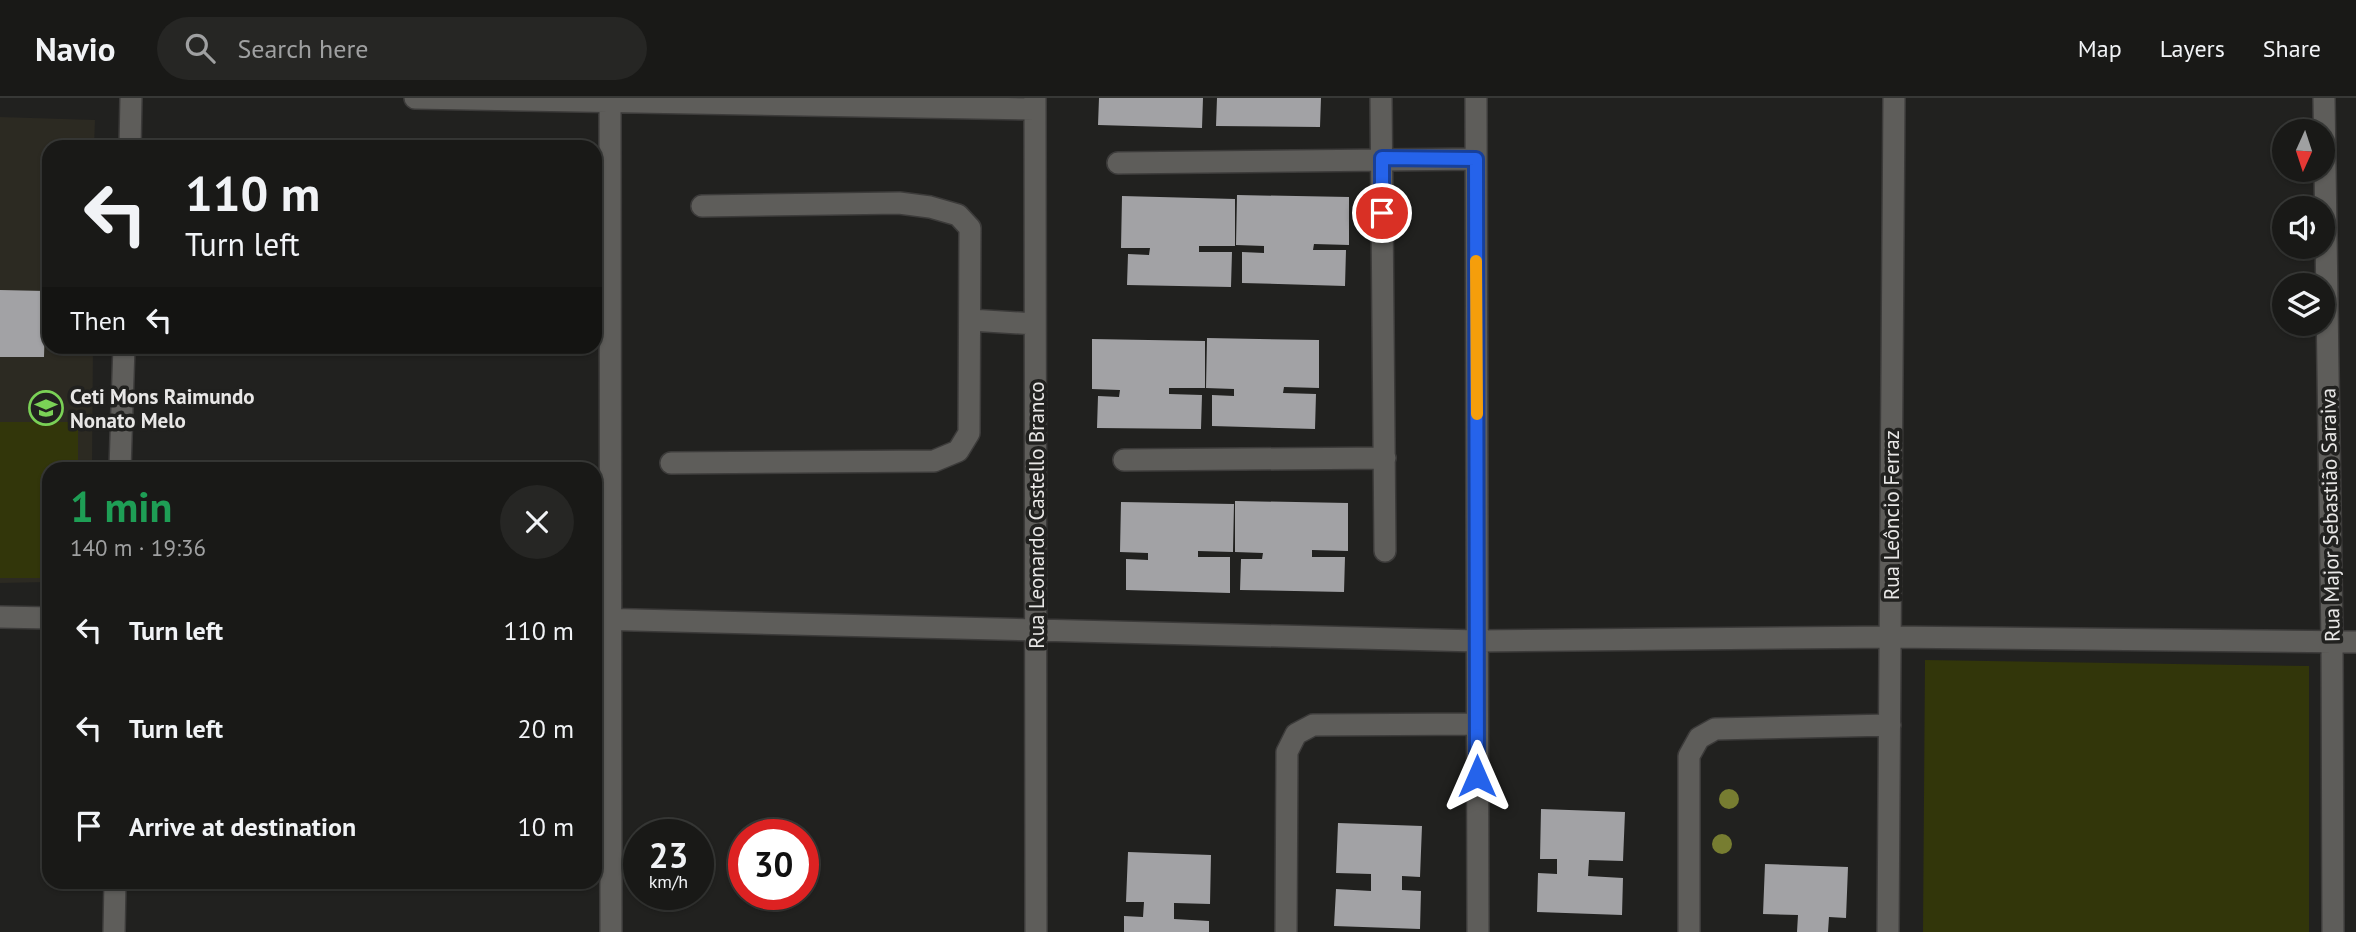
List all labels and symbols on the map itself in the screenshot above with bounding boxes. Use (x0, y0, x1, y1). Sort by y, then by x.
north arrow (2272, 119, 2334, 182)
pin (1352, 183, 1412, 243)
street label: Rua Leonardo Castello Branco (1023, 381, 1050, 649)
place label: Ceti Mons Raimundo Nonato Melo (70, 383, 255, 434)
street label: Rua Major Sebastião Saraiva (2314, 388, 2346, 642)
school or university icon: Ceti Mons Raimundo Nonato Melo (27, 389, 65, 427)
street label: Rua Leôncio Ferraz (1878, 430, 1905, 600)
position arrow (1440, 739, 1514, 813)
speed limit sign: 30 (728, 819, 819, 910)

